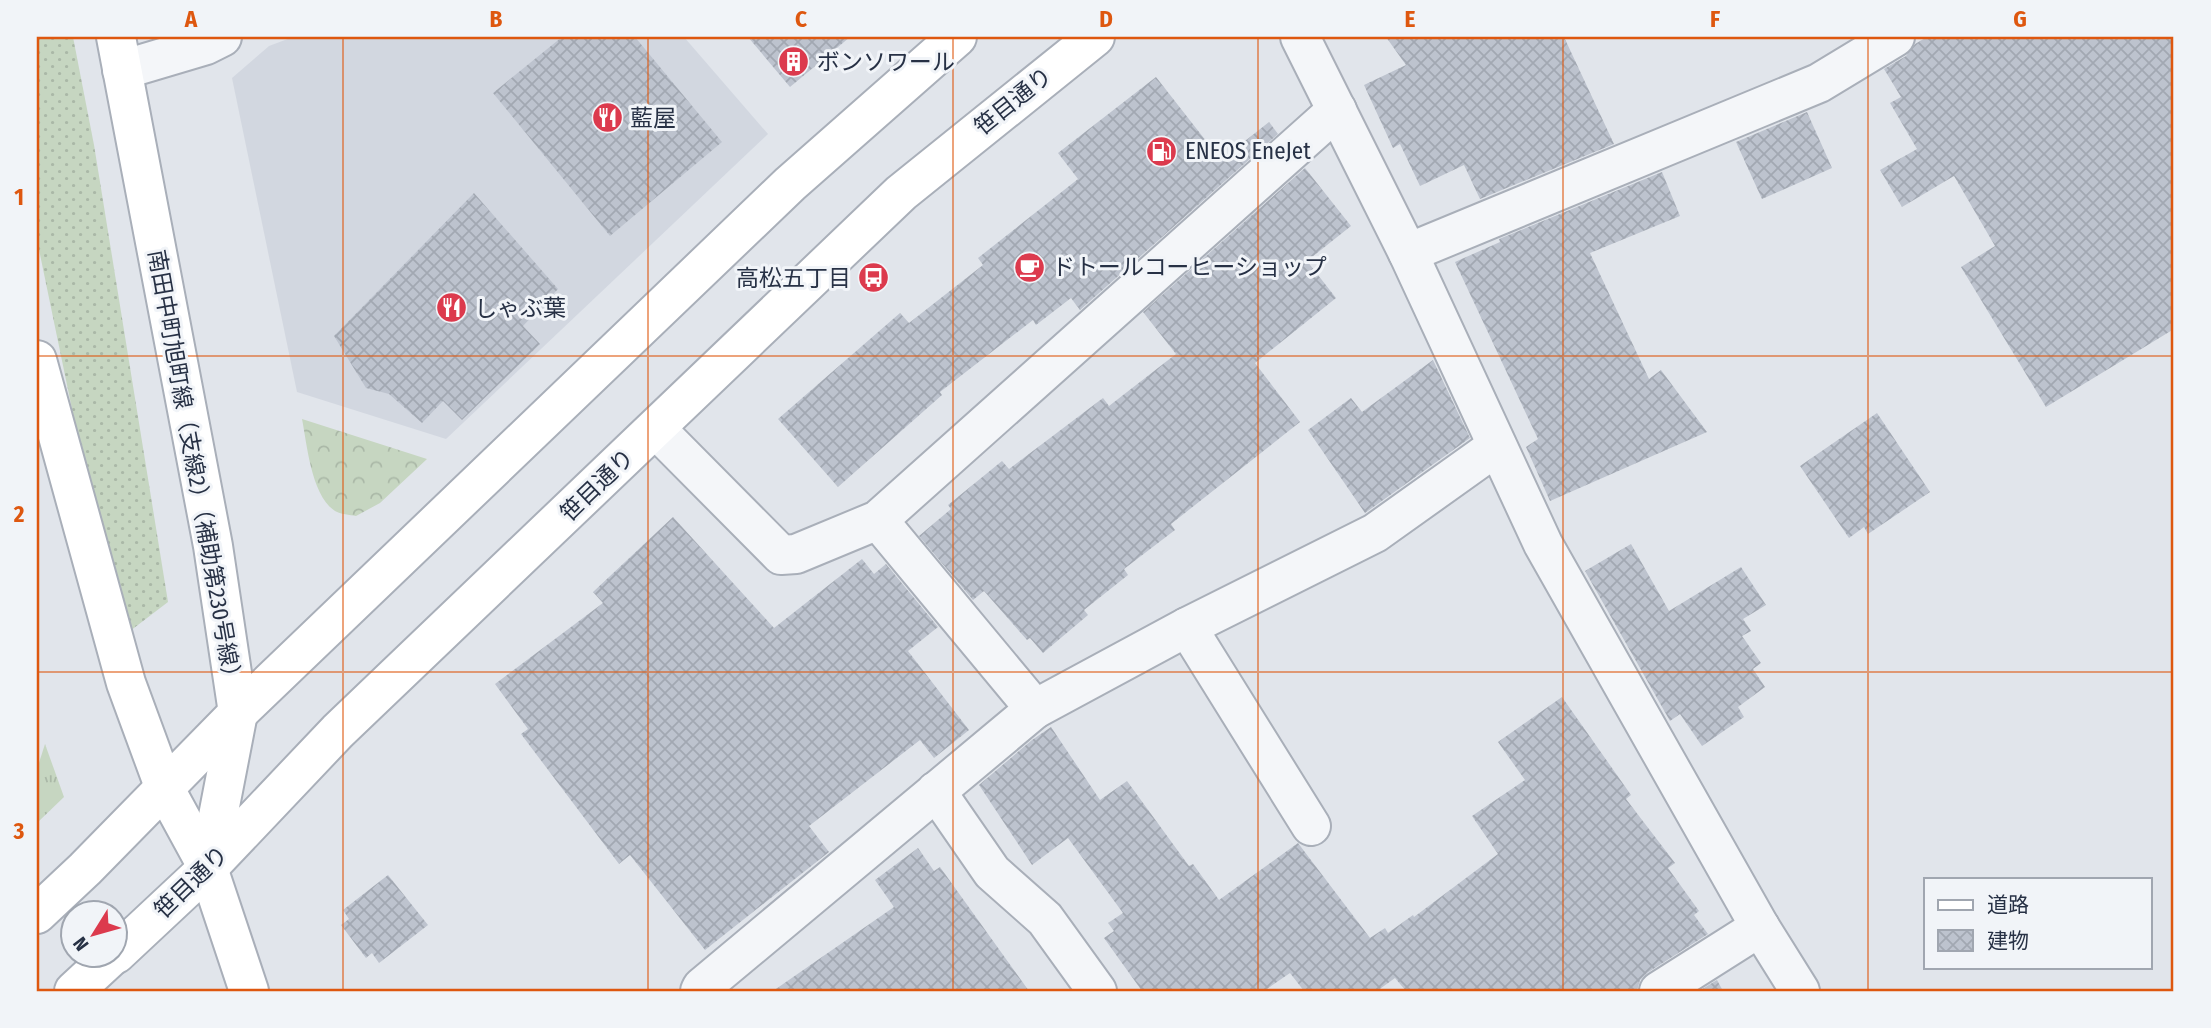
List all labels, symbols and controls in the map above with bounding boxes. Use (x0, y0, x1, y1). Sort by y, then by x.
text: A (184, 5, 198, 33)
text: B (490, 5, 503, 33)
text: C (795, 5, 807, 33)
text: D (1099, 5, 1113, 33)
text: E (1405, 5, 1416, 33)
text: F (1710, 5, 1720, 33)
text: G (2013, 5, 2027, 33)
building icon: ボンソワール (777, 45, 811, 79)
place label: ボンソワール (817, 48, 955, 76)
street label: 笹目通り (968, 61, 1058, 141)
restaurant icon: 藍屋 (590, 101, 624, 135)
place label: 藍屋 (630, 104, 676, 132)
fuel station icon: ENEOS EneJet (1145, 134, 1179, 168)
place label: ENEOS EneJet (1185, 137, 1311, 165)
text: 1 (14, 183, 24, 211)
street label: 南田中町旭町線（支線2）（補助第230号線） (143, 247, 247, 691)
cafe icon: ドトールコーヒーショップ (1012, 250, 1046, 284)
place label: ドトールコーヒーショップ (1052, 253, 1327, 281)
bus stop icon: 高松五丁目 (857, 261, 891, 295)
place label: 高松五丁目 (736, 264, 851, 292)
restaurant icon: しゃぶ葉 (434, 291, 468, 325)
place label: しゃぶ葉 (474, 294, 566, 322)
street label: 笹目通り (554, 443, 640, 527)
text: 2 (13, 500, 25, 528)
text: 3 (13, 817, 25, 845)
street label: 笹目通り (148, 840, 234, 924)
legend (1924, 878, 2152, 968)
text: 道路 (1987, 892, 2029, 918)
north arrow (60, 898, 130, 968)
text: 建物 (1987, 928, 2029, 954)
text: N (68, 932, 93, 955)

